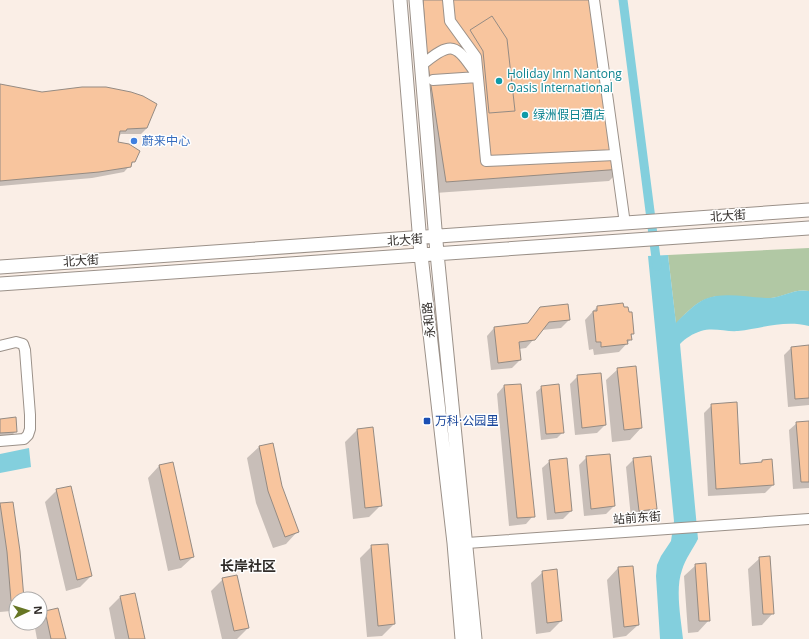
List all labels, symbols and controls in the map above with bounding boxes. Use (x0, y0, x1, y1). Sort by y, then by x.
place label: Holiday Inn Nantong Oasis International (507, 65, 622, 96)
marker: Holiday Inn Nantong Oasis International (494, 76, 504, 86)
place label: 绿洲假日酒店 (533, 106, 605, 123)
marker: 绿洲假日酒店 (520, 110, 530, 120)
place label: 蔚来中心 (142, 132, 190, 149)
marker: 蔚来中心 (129, 136, 139, 146)
street label: 北大街 (709, 206, 747, 225)
street label: 北大街 (386, 230, 424, 249)
street label: 北大街 (62, 251, 100, 270)
street label: 永和路 (418, 301, 439, 339)
place label: 万科·公园里 (435, 412, 498, 429)
marker: 万科·公园里 (422, 416, 432, 426)
street label: 站前东街 (612, 507, 662, 528)
district label: 长岸社区 (220, 556, 276, 575)
north arrow (8, 591, 48, 631)
text: N (31, 605, 46, 615)

